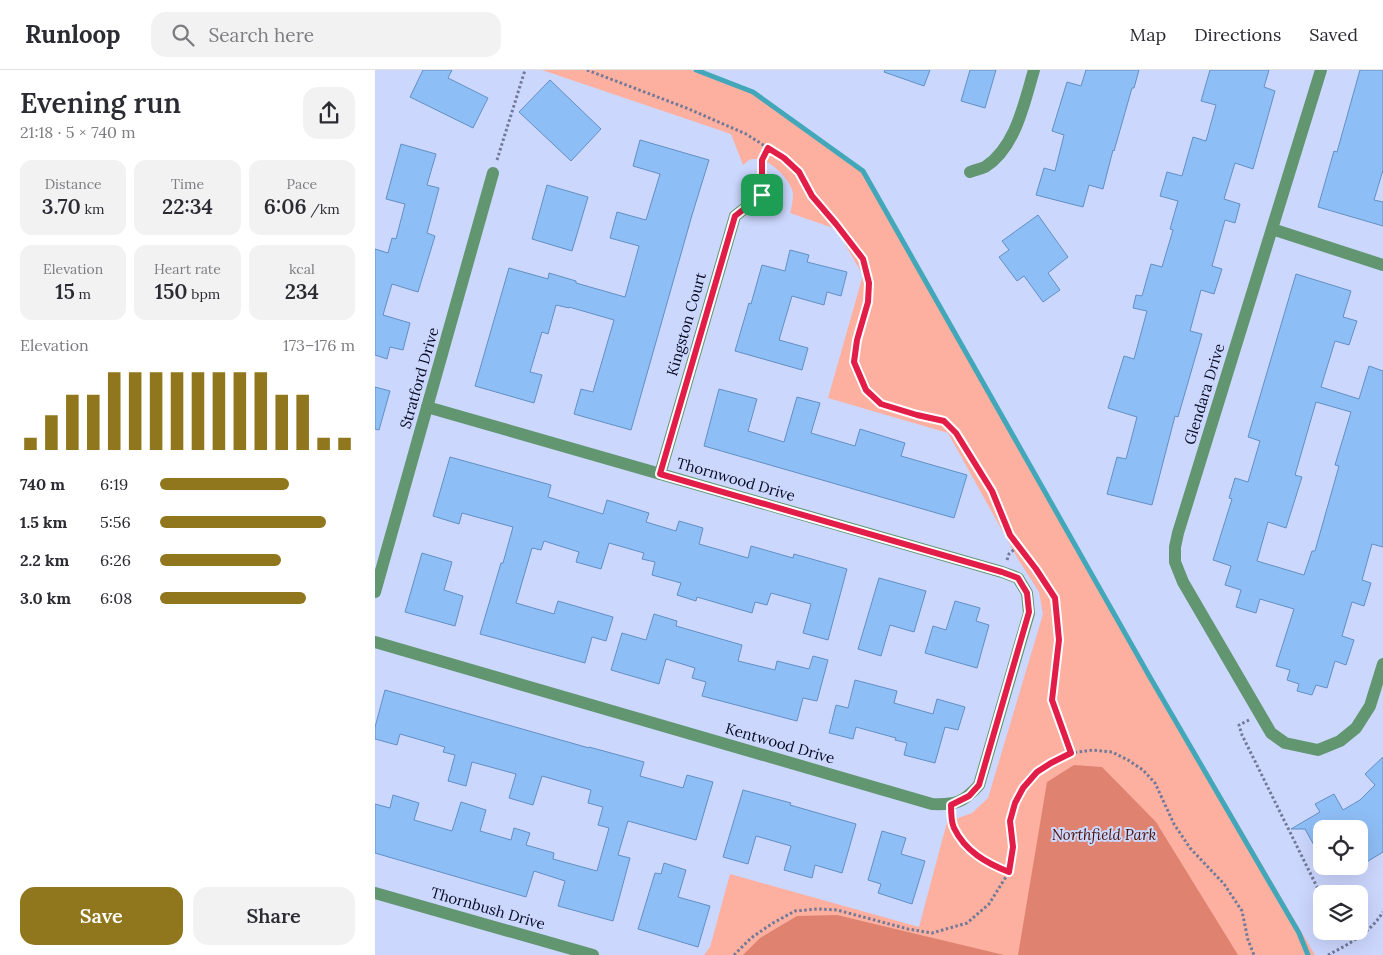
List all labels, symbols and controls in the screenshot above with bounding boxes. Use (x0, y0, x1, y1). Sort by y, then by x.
search box (151, 12, 501, 57)
text: Runloop (25, 19, 121, 50)
icon: search (169, 21, 197, 49)
text: Search here (209, 23, 314, 47)
text: Map (1130, 23, 1166, 46)
text: Directions (1194, 23, 1281, 46)
text: Saved (1309, 23, 1358, 46)
text: Evening run (20, 85, 181, 121)
button: share (303, 87, 355, 139)
text: 21:18 · 5 × 740 m (20, 122, 136, 142)
pin (741, 174, 783, 216)
text: Distance (45, 175, 102, 193)
text: Time (171, 175, 204, 193)
text: Pace (287, 175, 317, 193)
icon: arrive (748, 181, 776, 209)
text: 3.70 (42, 193, 81, 220)
text: 22:34 (162, 193, 213, 220)
text: 6:06 (264, 193, 306, 220)
text: km (81, 200, 105, 218)
text: /km (306, 200, 340, 218)
text: Elevation (43, 260, 103, 278)
text: Heart rate (154, 260, 221, 278)
text: kcal (289, 260, 315, 278)
street label: Kingston Court (662, 270, 710, 378)
text: 15 (55, 278, 75, 305)
text: 150 (155, 278, 188, 305)
text: 234 (285, 278, 319, 305)
text: m (75, 285, 91, 303)
text: bpm (188, 285, 220, 303)
street label: Stratford Drive (395, 325, 443, 431)
text: Elevation (20, 335, 89, 355)
text: 173–176 m (283, 335, 355, 355)
street label: Glendara Drive (1180, 341, 1228, 447)
street label: Thornwood Drive (674, 453, 798, 505)
text: 740 m (20, 474, 65, 494)
text: 6:19 (100, 474, 128, 494)
text: 1.5 km (20, 512, 67, 532)
text: 5:56 (100, 512, 131, 532)
text: 2.2 km (20, 550, 69, 570)
text: 6:26 (100, 550, 131, 570)
text: 3.0 km (20, 588, 71, 608)
text: 6:08 (100, 588, 132, 608)
street label: Kentwood Drive (723, 718, 837, 768)
map controls (1313, 820, 1368, 940)
button: locate (1313, 820, 1368, 875)
park label: Northfield Park (1052, 825, 1157, 844)
street label: Thornbush Drive (429, 883, 547, 933)
button: layers (1313, 885, 1368, 940)
button: Save (20, 887, 183, 945)
button: Share (193, 887, 355, 945)

